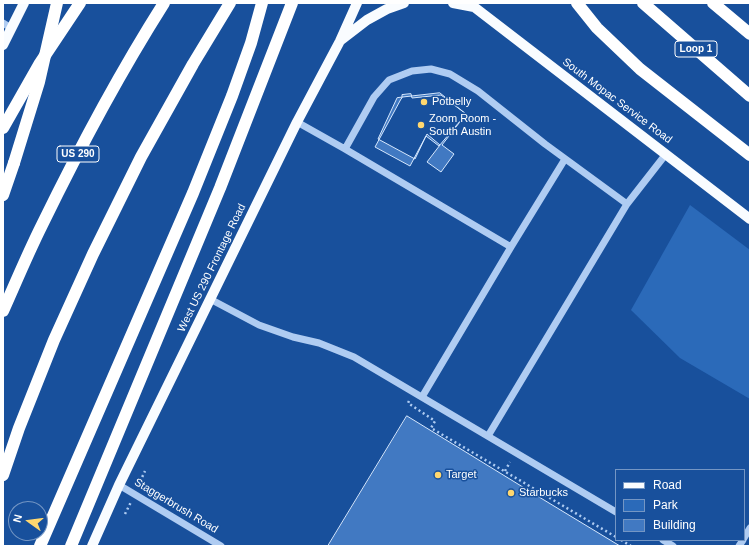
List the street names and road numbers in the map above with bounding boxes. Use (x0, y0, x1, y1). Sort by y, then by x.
road number: Loop 1 (675, 41, 717, 57)
street label: South Mopac Service Road (560, 55, 674, 147)
road number: US 290 (57, 146, 99, 162)
street label: West US 290 Frontage Road (175, 202, 249, 334)
street label: Staggerbrush Road (132, 476, 220, 536)

